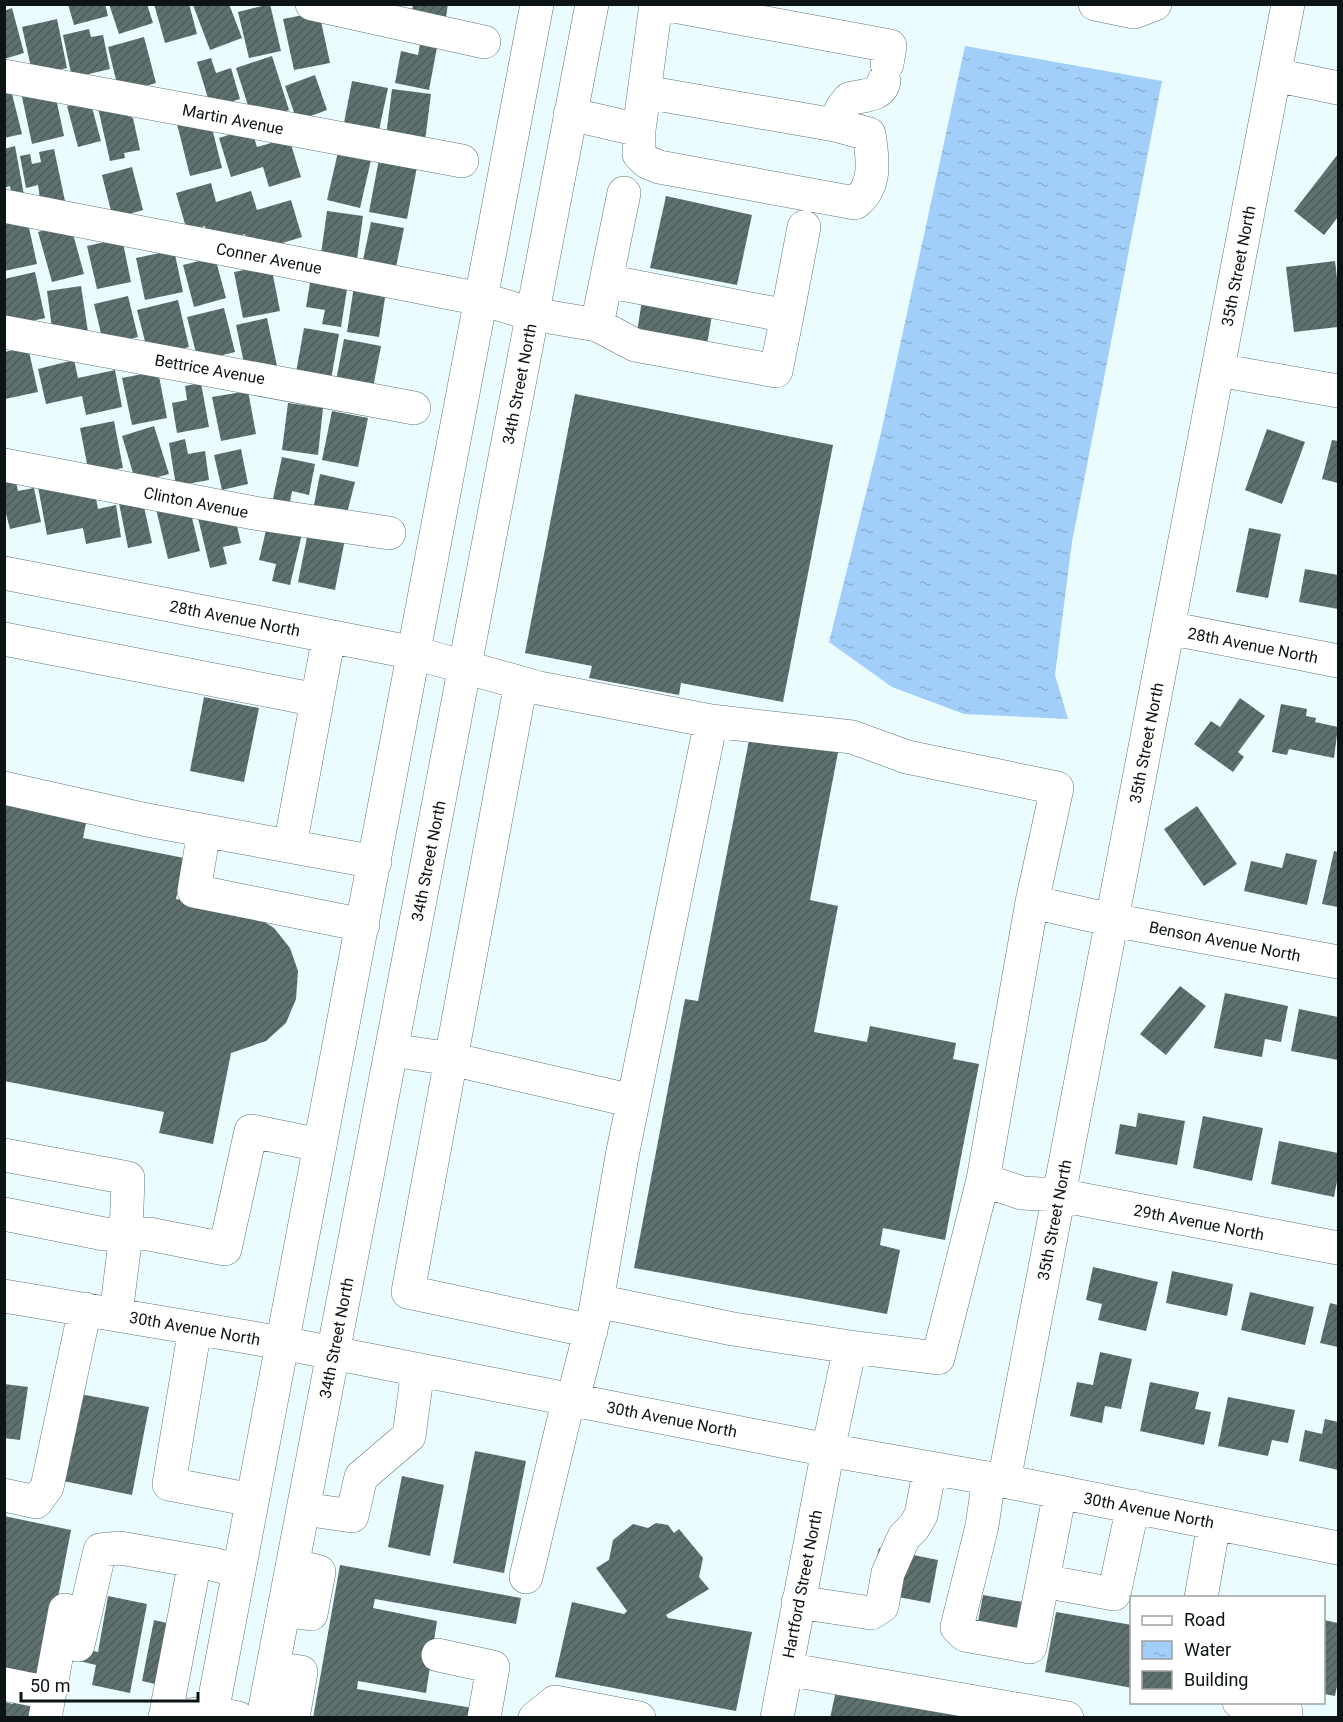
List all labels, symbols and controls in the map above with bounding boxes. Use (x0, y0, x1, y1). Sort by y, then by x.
street label: Martin Avenue (181, 100, 285, 139)
street label: 35th Street North (1217, 204, 1260, 328)
street label: Conner Avenue (214, 239, 323, 278)
street label: 34th Street North (498, 322, 541, 446)
street label: Bettrice Avenue (153, 350, 266, 389)
street label: Clinton Avenue (142, 483, 250, 522)
street label: 28th Avenue North (168, 597, 302, 640)
street label: 28th Avenue North (1186, 624, 1320, 667)
street label: 35th Street North (1125, 681, 1168, 805)
street label: 34th Street North (407, 799, 450, 923)
street label: Benson Avenue North (1147, 917, 1302, 966)
street label: 35th Street North (1033, 1158, 1076, 1282)
street label: 29th Avenue North (1132, 1201, 1266, 1244)
street label: 34th Street North (315, 1276, 358, 1400)
street label: 30th Avenue North (128, 1308, 262, 1349)
street label: 30th Avenue North (605, 1398, 739, 1441)
street label: 30th Avenue North (1082, 1489, 1216, 1532)
street label: Hartford Street North (779, 1508, 826, 1660)
legend (1130, 1596, 1325, 1704)
text: Road (1184, 1609, 1225, 1630)
text: Water (1184, 1639, 1231, 1660)
scale bar (21, 1665, 198, 1703)
text: Building (1184, 1669, 1248, 1690)
text: 50 m (30, 1675, 70, 1696)

